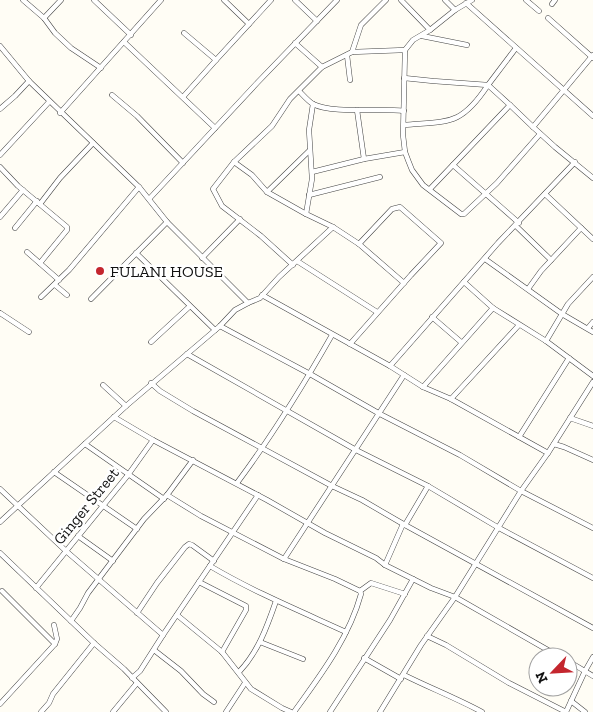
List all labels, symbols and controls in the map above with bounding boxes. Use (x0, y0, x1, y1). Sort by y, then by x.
place label: FULANI HOUSE (110, 262, 223, 281)
marker: FULANI HOUSE (94, 265, 106, 277)
street label: Ginger Street (49, 464, 123, 548)
north arrow (528, 647, 578, 697)
text: N (532, 669, 552, 686)

